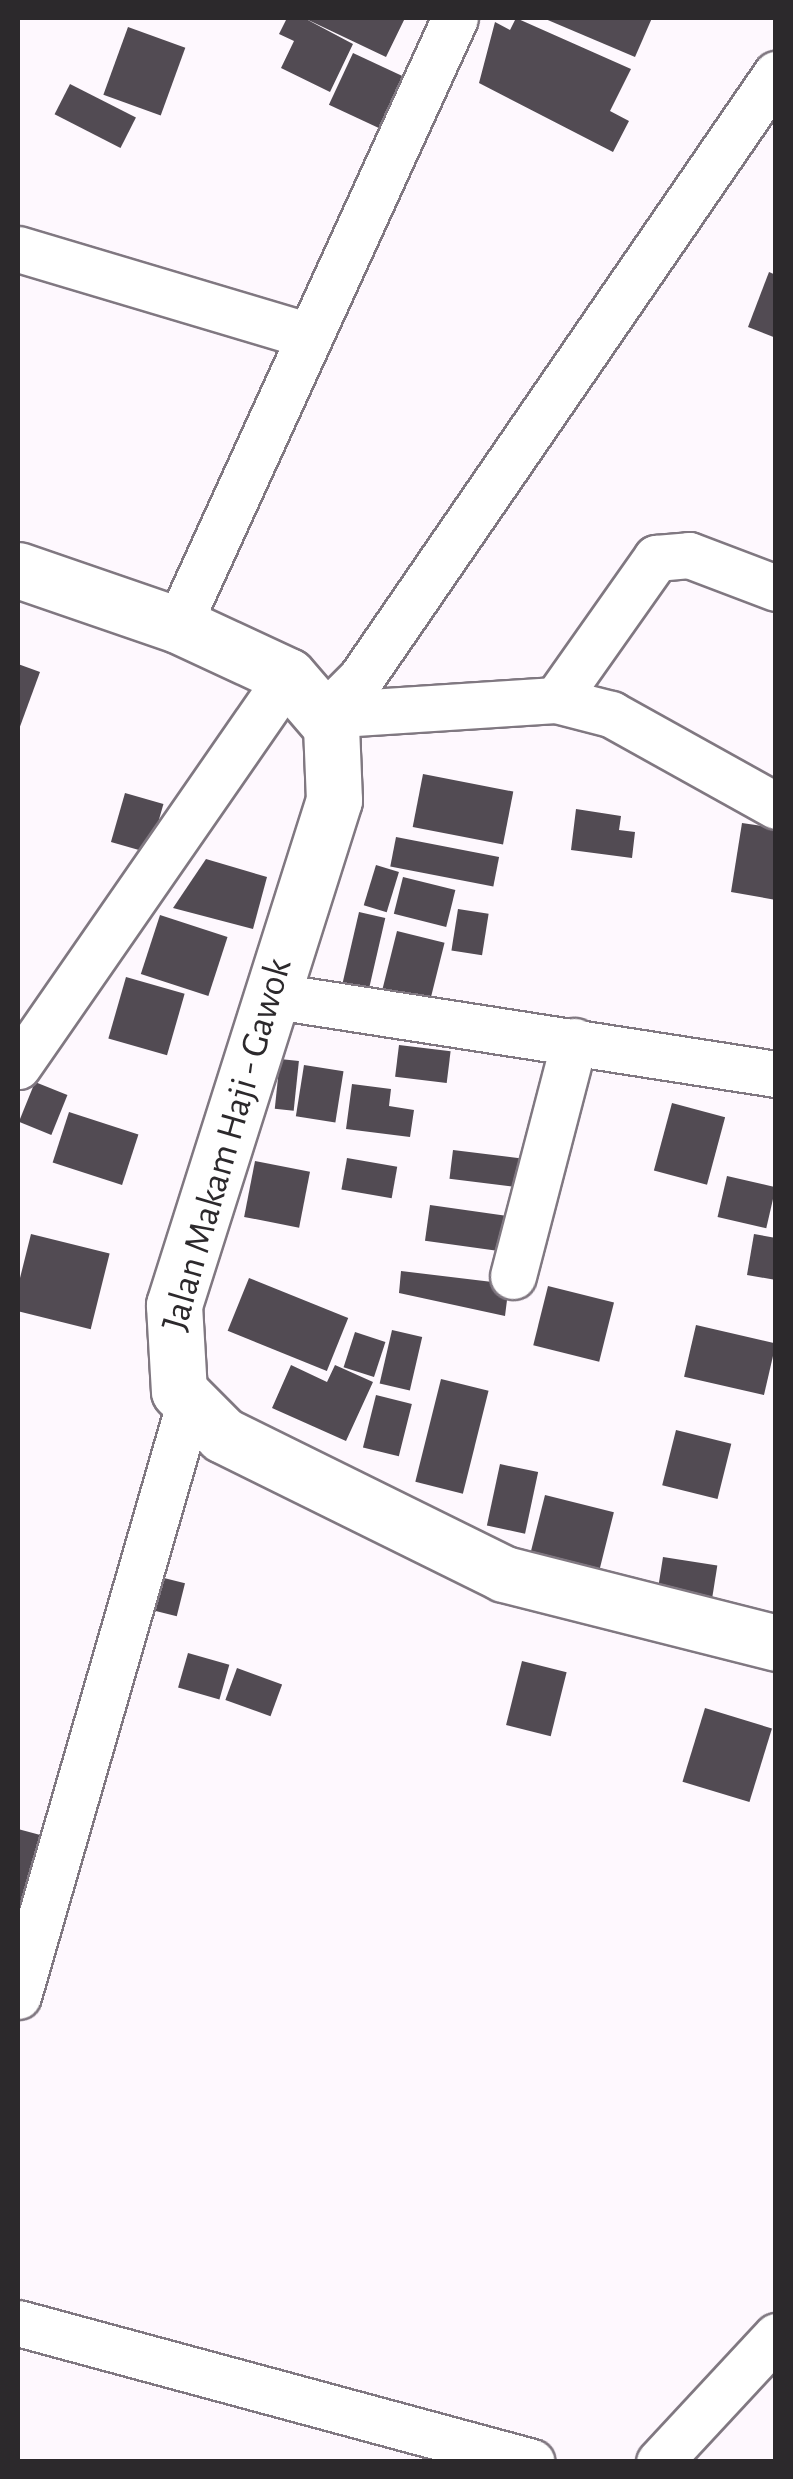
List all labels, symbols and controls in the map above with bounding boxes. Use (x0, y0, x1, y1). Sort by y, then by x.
street label: Jalan Makam Haji - Gawok (153, 953, 303, 1337)

